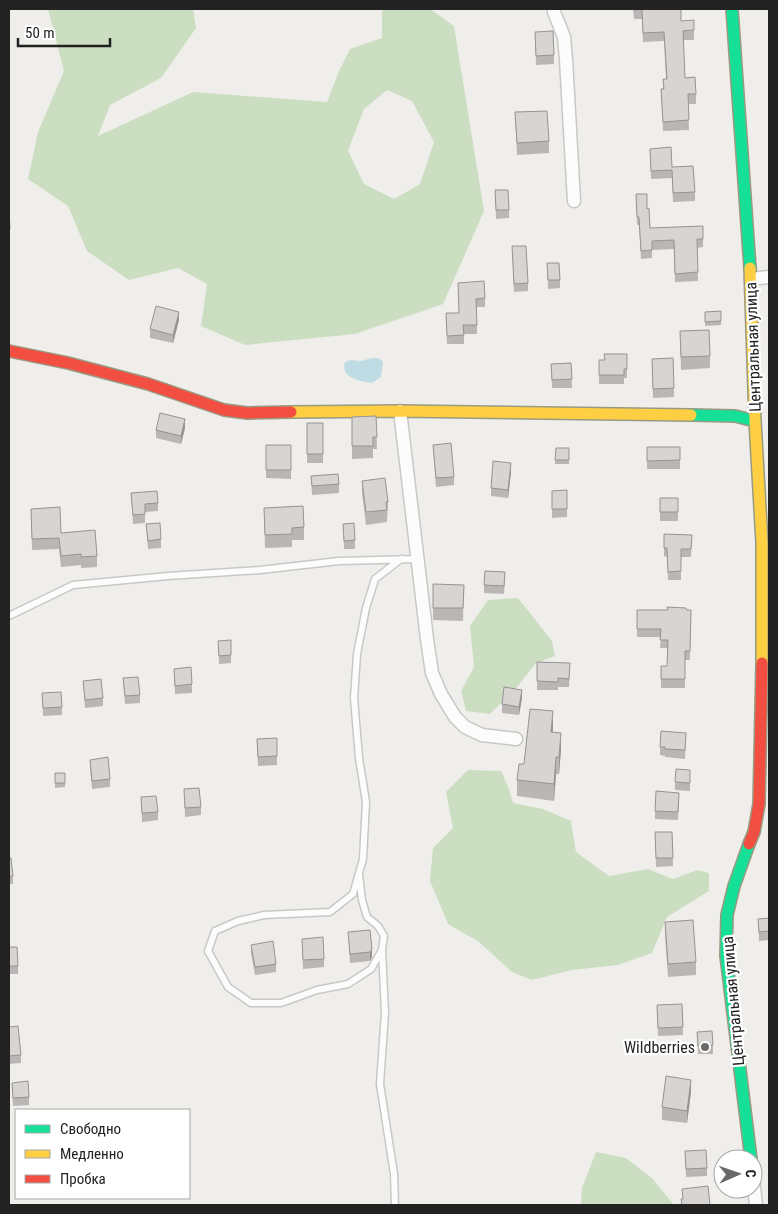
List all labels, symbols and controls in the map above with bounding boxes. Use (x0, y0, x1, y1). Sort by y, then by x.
scale bar (18, 15, 110, 47)
text: 50 m (25, 24, 55, 42)
street label: Центральная улица (741, 282, 765, 412)
street label: Центральная улица (718, 935, 748, 1067)
place label: Wildberries (624, 1038, 695, 1057)
marker: Wildberries (699, 1041, 711, 1053)
legend (15, 1109, 190, 1199)
text: Свободно (60, 1120, 121, 1138)
text: Медленно (60, 1145, 124, 1163)
north arrow (713, 1149, 763, 1199)
text: С (743, 1169, 759, 1178)
text: Пробка (60, 1170, 106, 1188)

